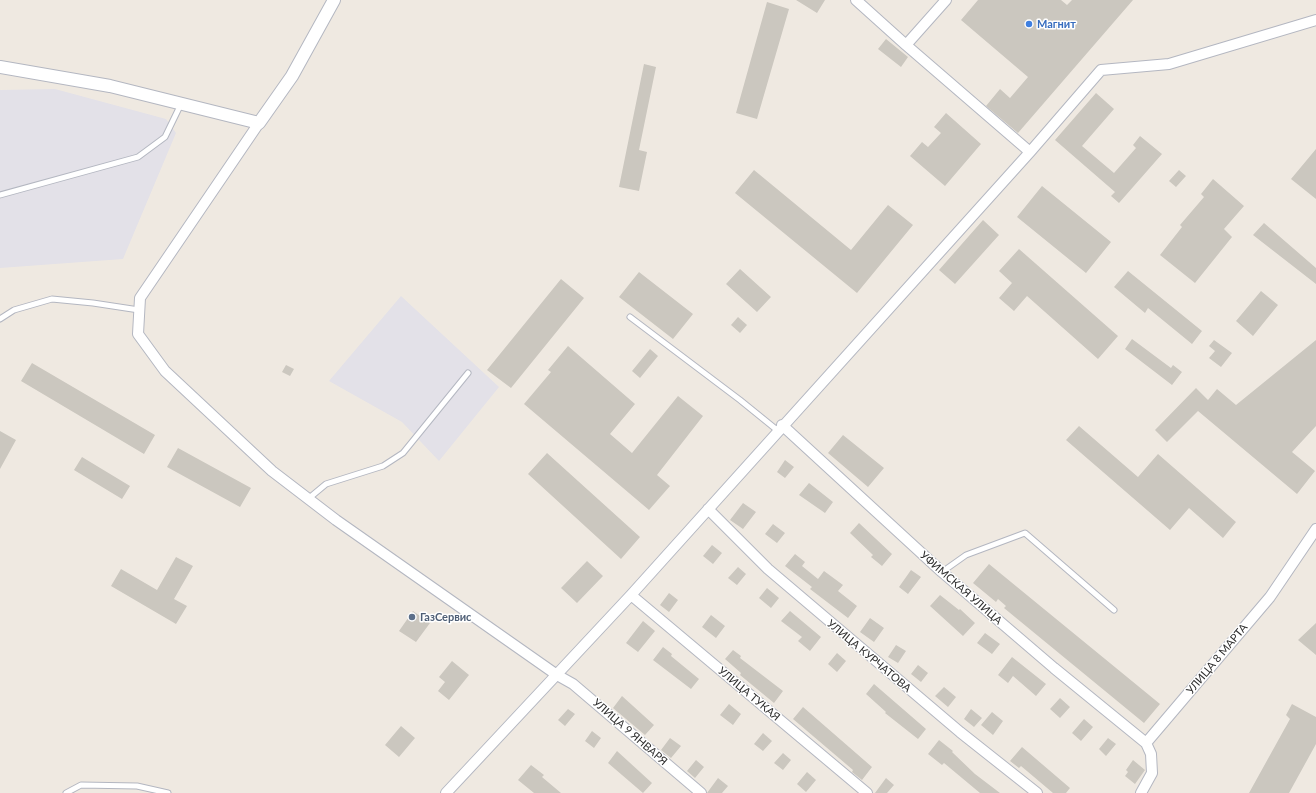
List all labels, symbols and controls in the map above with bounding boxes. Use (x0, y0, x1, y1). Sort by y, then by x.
place label: Магнит (1037, 17, 1076, 31)
marker: Магнит (1024, 19, 1034, 29)
street label: УФИМСКАЯ УЛИЦА (917, 549, 1005, 627)
place label: ГазСервис (420, 610, 471, 624)
marker: ГазСервис (407, 612, 417, 622)
street label: УЛИЦА КУРЧАТОВА (824, 617, 914, 695)
street label: УЛИЦА 8 МАРТА (1184, 621, 1250, 697)
street label: УЛИЦА ТУКАЯ (715, 664, 783, 724)
street label: УЛИЦА 9 ЯНВАРЯ (590, 696, 670, 768)

